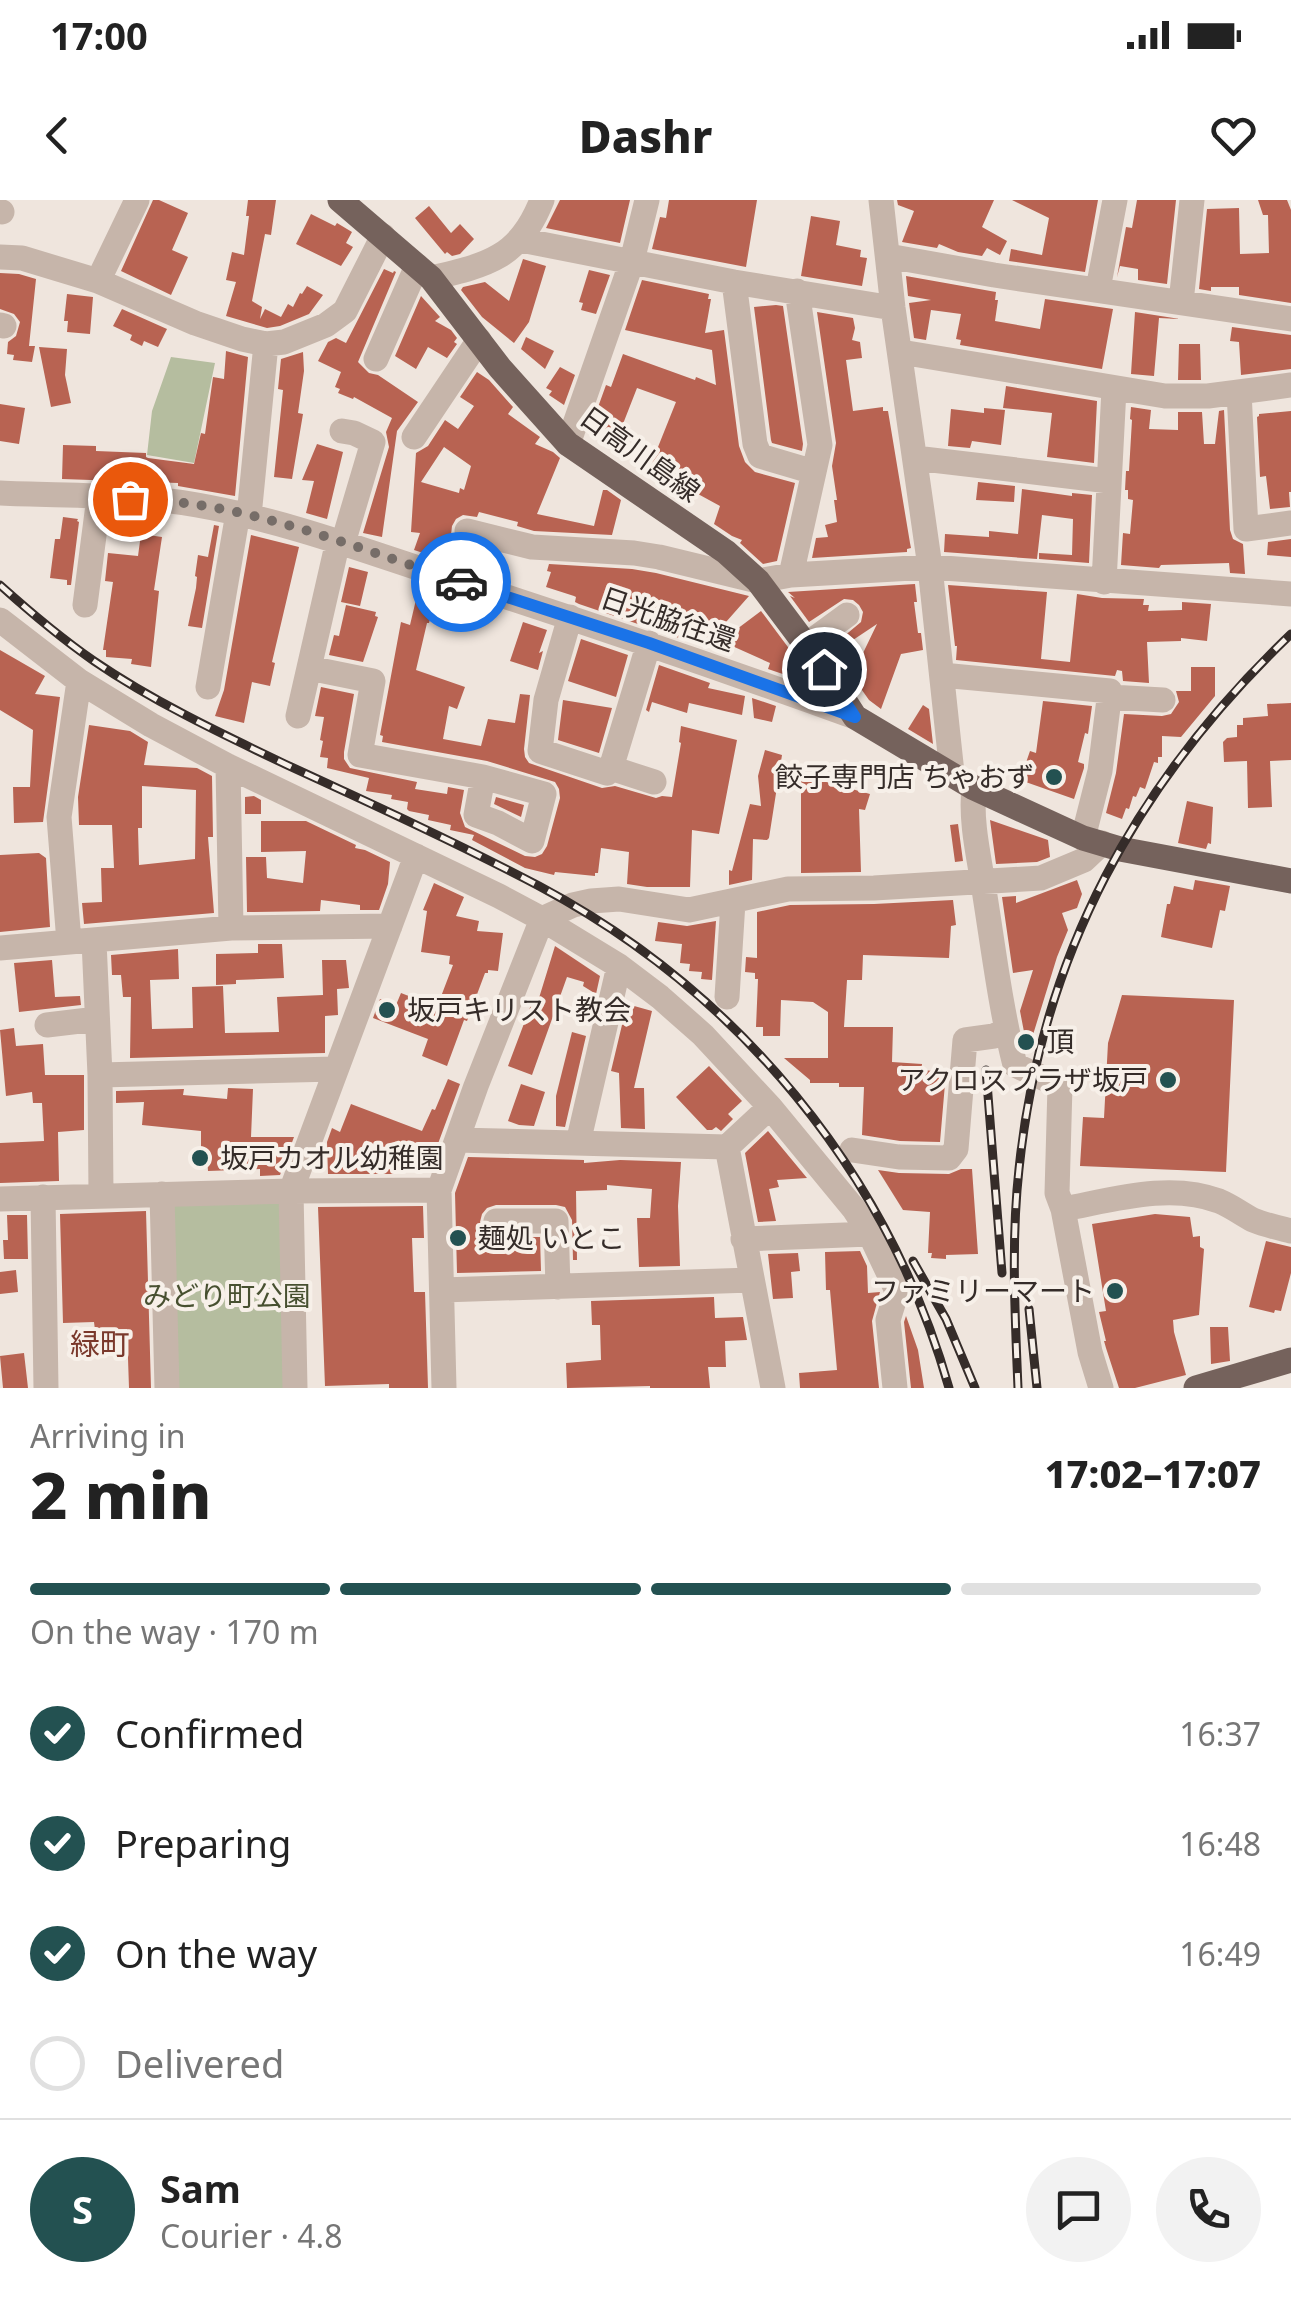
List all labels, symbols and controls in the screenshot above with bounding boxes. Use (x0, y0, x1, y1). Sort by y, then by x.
text: 17:00 (50, 9, 148, 61)
text: Dashr (579, 105, 712, 166)
icon: back (30, 108, 85, 163)
icon: heart (1206, 108, 1261, 163)
street label: 日高川島線 (573, 397, 708, 510)
pin (88, 457, 173, 542)
icon: bag (103, 472, 158, 527)
courier (411, 532, 511, 632)
icon: car (434, 555, 489, 610)
street label: 日光脇往還 (596, 577, 741, 659)
pin (782, 627, 867, 712)
icon: home (797, 642, 852, 697)
place label: 餃子専門店 ちゃおず (775, 757, 1034, 795)
marker: 餃子専門店 ちゃおず (1043, 766, 1065, 788)
place label: 坂戸キリスト教会 (407, 990, 631, 1028)
marker: 坂戸キリスト教会 (376, 999, 398, 1021)
place label: 頂 (1046, 1022, 1074, 1060)
marker: 頂 (1015, 1031, 1037, 1053)
place label: アクロスプラザ坂戸 (897, 1060, 1148, 1098)
marker: アクロスプラザ坂戸 (1157, 1069, 1179, 1091)
place label: 坂戸カオル幼稚園 (220, 1138, 444, 1176)
marker: 坂戸カオル幼稚園 (189, 1147, 211, 1169)
place label: 麺処 いとこ (478, 1218, 625, 1256)
marker: 麺処 いとこ (447, 1227, 469, 1249)
place label: ファミリーマート (871, 1271, 1095, 1309)
park label: みどり町公園 (143, 1276, 311, 1314)
marker: ファミリーマート (1104, 1280, 1126, 1302)
district label: 緑町 (70, 1323, 130, 1364)
text: Arriving in (30, 1414, 185, 1457)
text: 17:02–17:07 (1045, 1447, 1261, 1499)
text: 2 min (30, 1450, 212, 1538)
text: On the way · 170 m (30, 1610, 319, 1653)
icon: check (30, 1706, 85, 1761)
text: Confirmed (115, 1707, 304, 1759)
text: 16:37 (1179, 1712, 1261, 1755)
icon: check (30, 1816, 85, 1871)
text: Preparing (115, 1817, 291, 1869)
text: 16:48 (1179, 1822, 1261, 1865)
icon: check (30, 1926, 85, 1981)
text: On the way (115, 1927, 317, 1979)
text: 16:49 (1179, 1932, 1261, 1975)
text: Delivered (115, 2037, 284, 2089)
button: chat (1026, 2157, 1131, 2262)
button: phone (1156, 2157, 1261, 2262)
text: Sam (160, 2162, 241, 2214)
text: S (72, 2183, 93, 2235)
text: Courier · 4.8 (160, 2214, 343, 2257)

